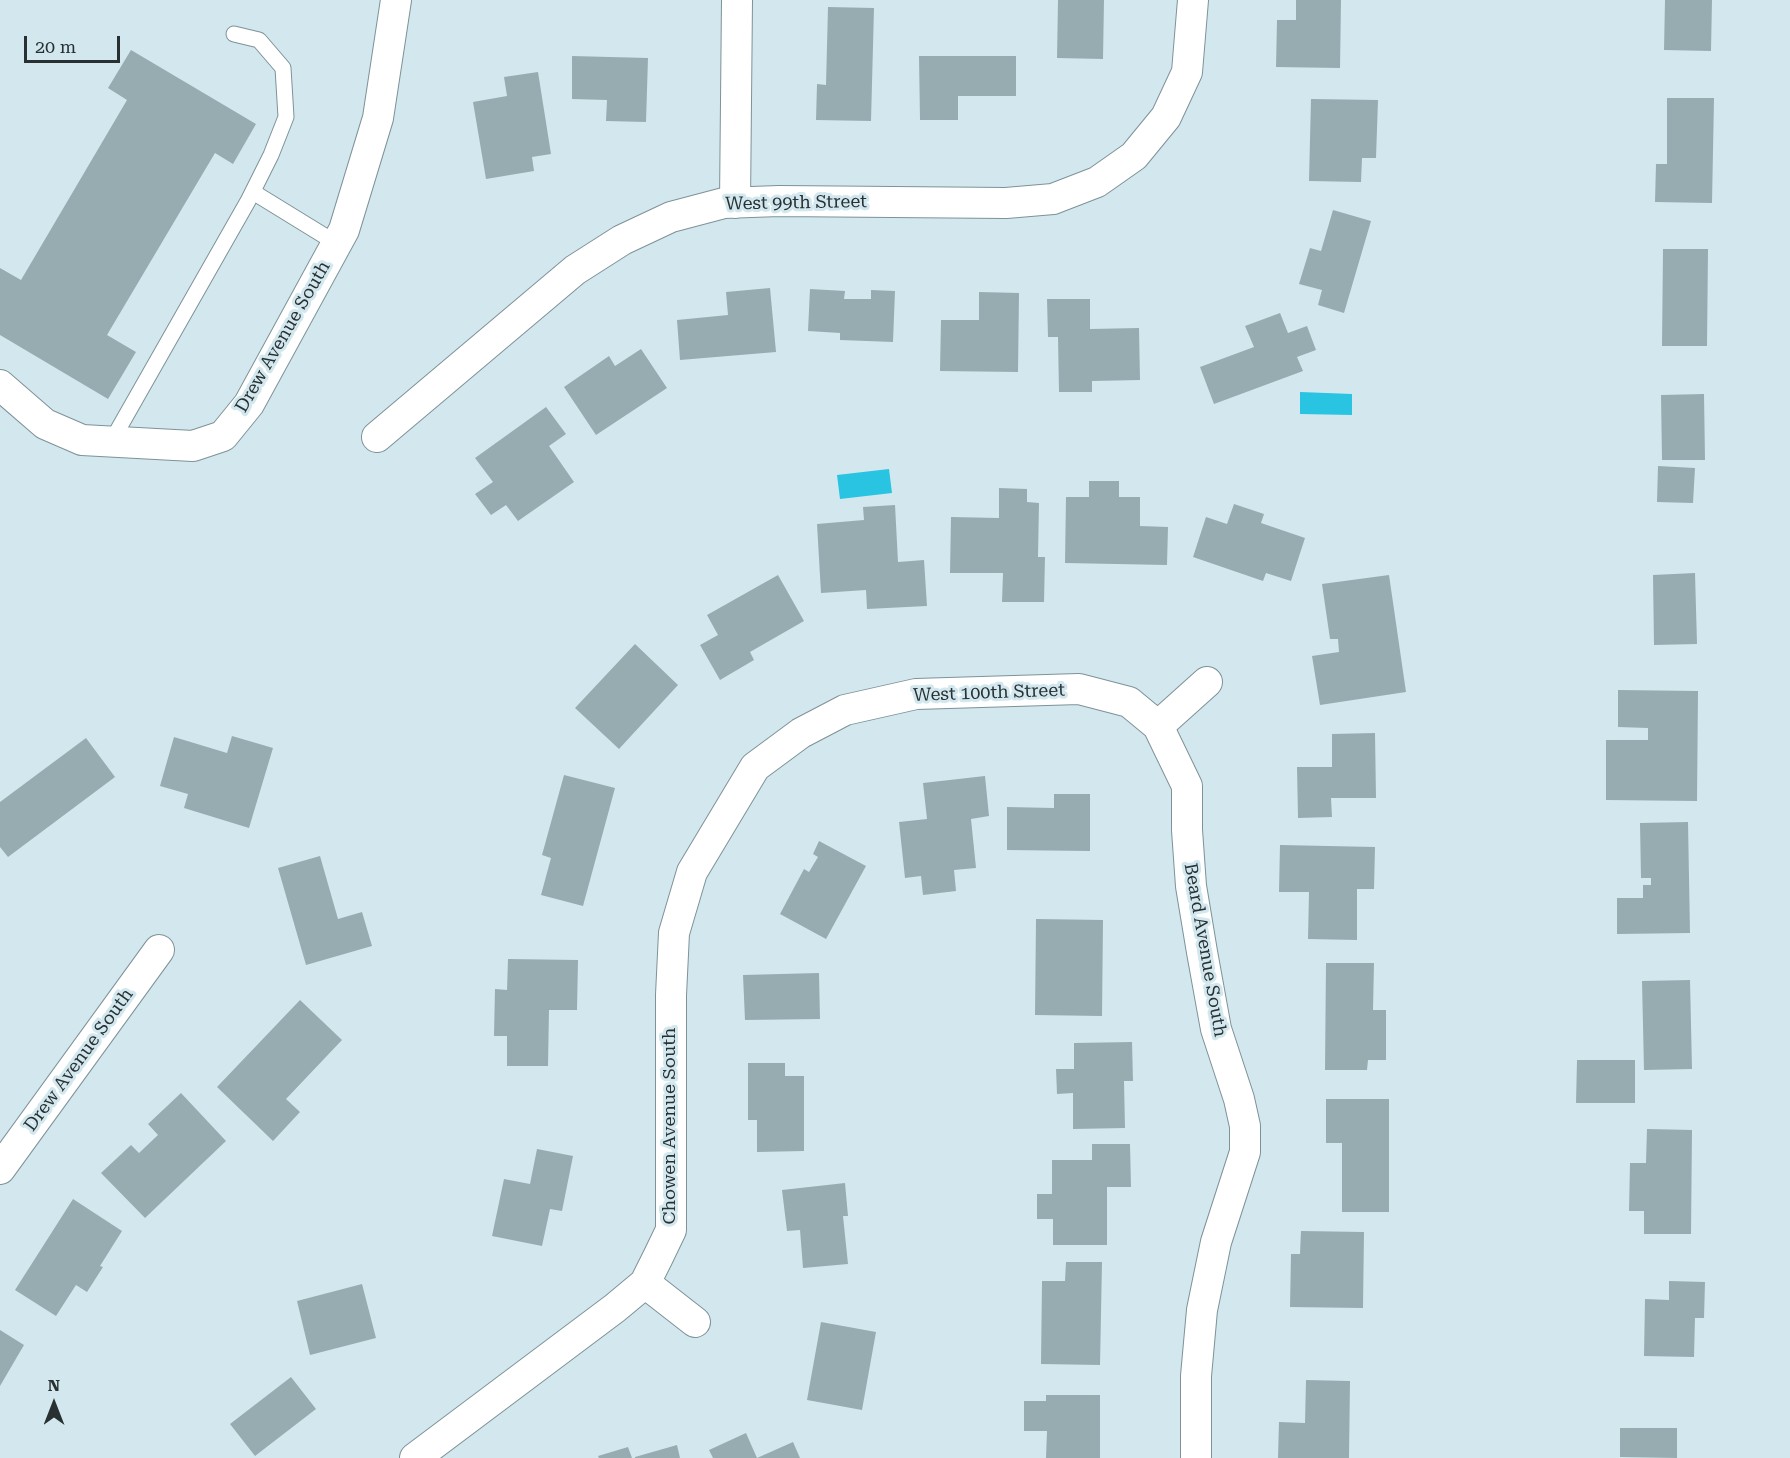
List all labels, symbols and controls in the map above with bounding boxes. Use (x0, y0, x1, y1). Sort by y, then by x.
scale bar (27, 24, 123, 62)
text: 20 m (35, 36, 76, 57)
street label: West 99th Street (725, 191, 867, 215)
street label: Drew Avenue South (231, 257, 335, 417)
street label: West 100th Street (913, 680, 1065, 706)
street label: Beard Avenue South (1179, 861, 1231, 1039)
street label: Drew Avenue South (20, 984, 138, 1136)
street label: Chowen Avenue South (659, 1028, 681, 1224)
north arrow (24, 1374, 84, 1434)
text: N (48, 1376, 60, 1395)

